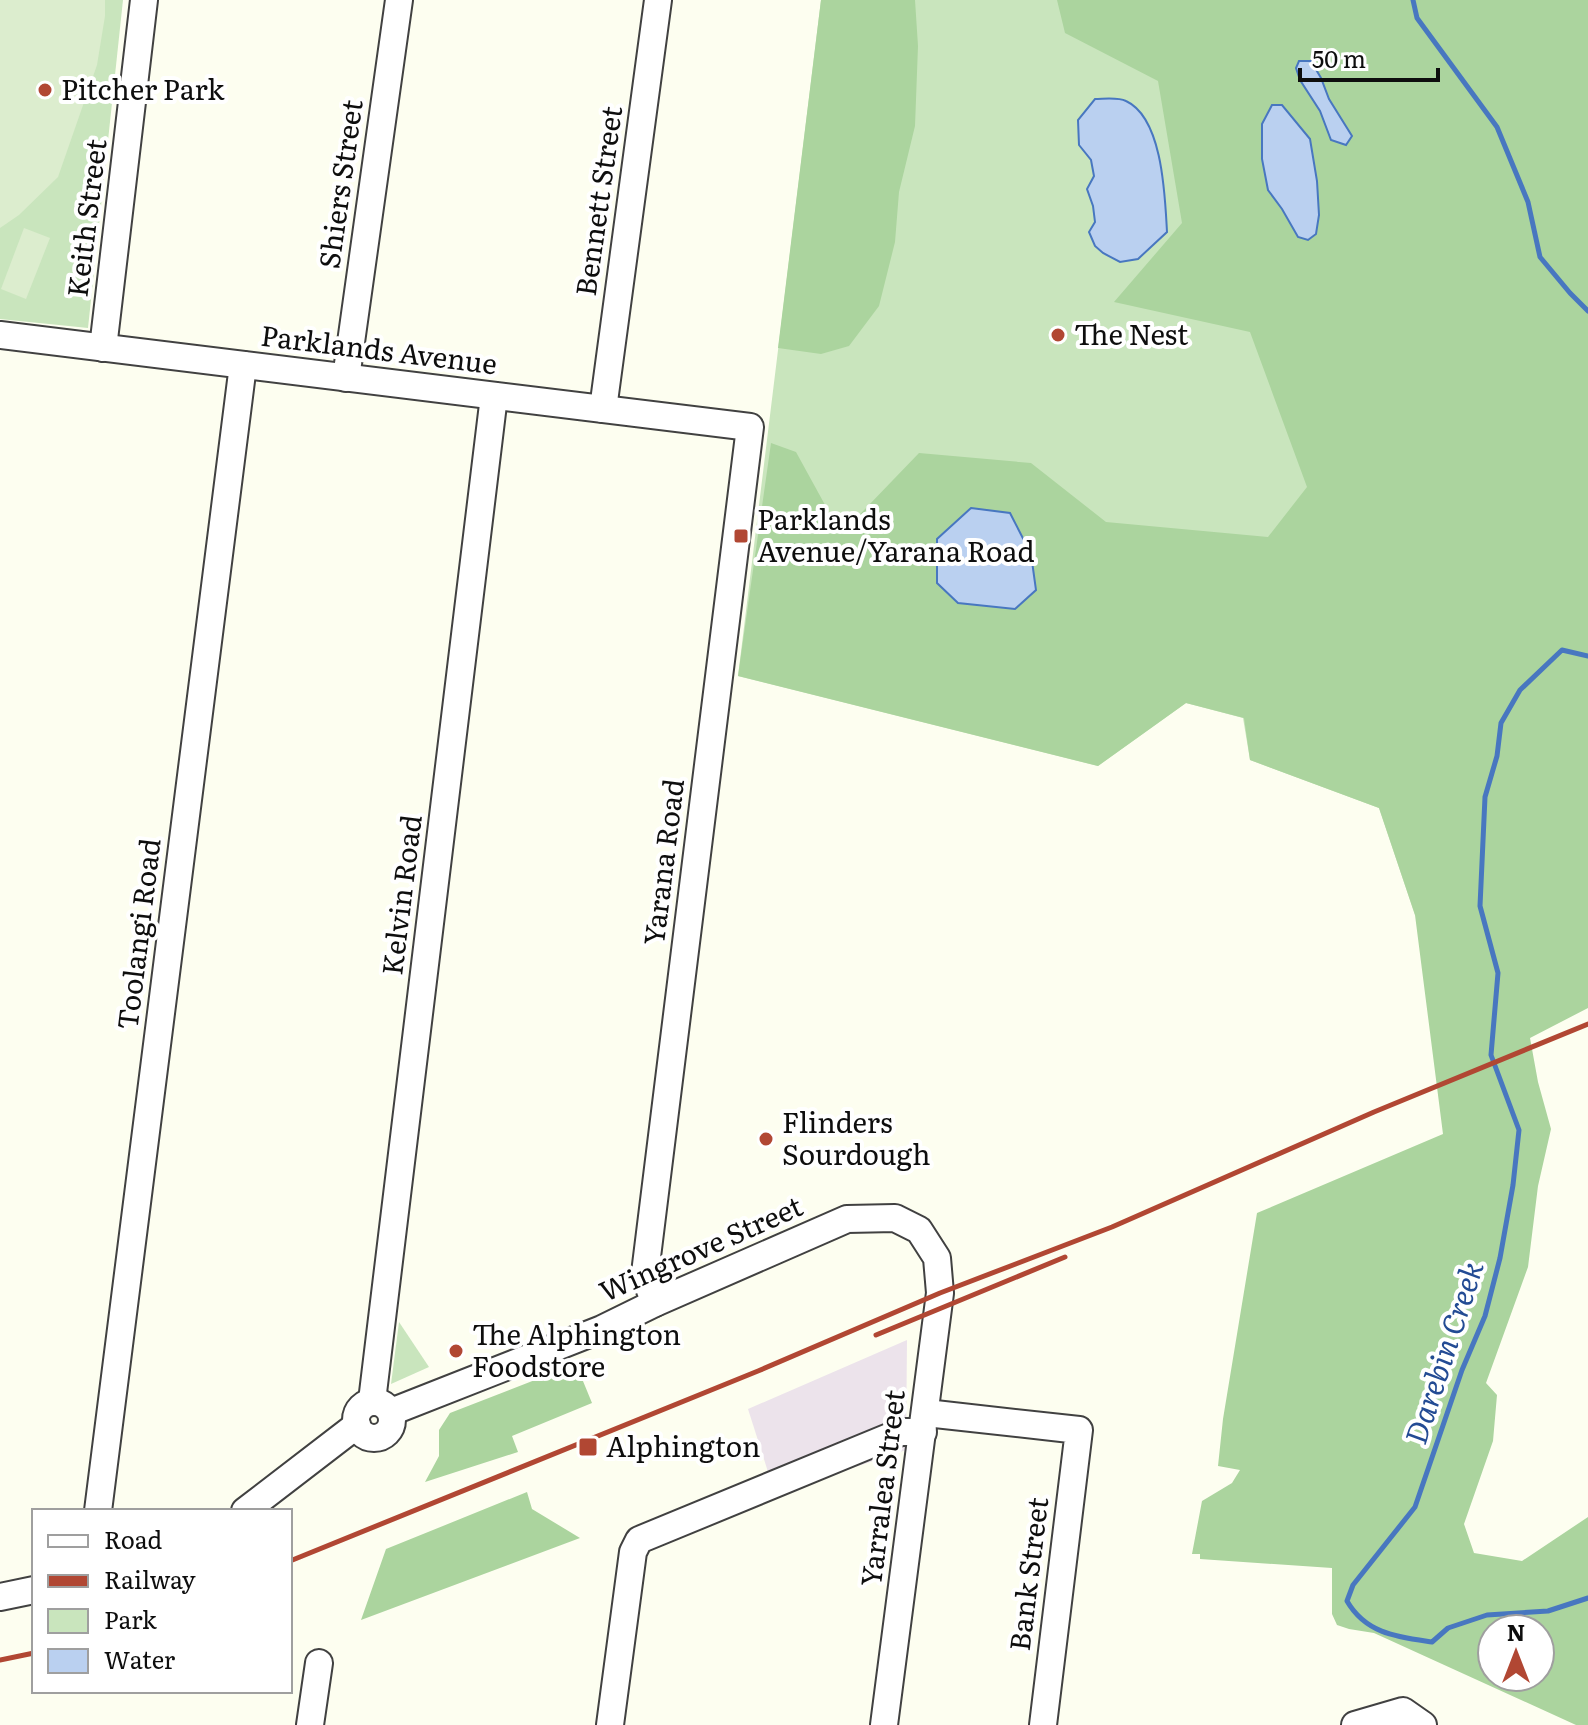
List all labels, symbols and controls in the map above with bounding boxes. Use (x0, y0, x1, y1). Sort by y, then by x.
scale bar (1300, 32, 1438, 82)
text: 50 m (1312, 40, 1366, 75)
place label: Pitcher Park (61, 67, 225, 109)
marker: Pitcher Park (36, 81, 54, 99)
street label: Shiers Street (306, 96, 372, 271)
street label: Bennett Street (563, 102, 631, 299)
street label: Keith Street (54, 136, 116, 299)
place label: The Nest (1074, 312, 1189, 354)
street label: Parklands Avenue (259, 313, 500, 383)
marker: The Nest (1049, 326, 1067, 344)
place label: Parklands Avenue/Yarana Road (757, 497, 1035, 571)
marker: Parklands Avenue/Yarana Road (732, 527, 750, 545)
street label: Yarana Road (631, 776, 693, 947)
street label: Kelvin Road (369, 812, 431, 977)
street label: Toolangi Road (104, 836, 170, 1032)
place label: Flinders Sourdough (782, 1100, 931, 1174)
marker: Flinders Sourdough (757, 1130, 775, 1148)
street label: Wingrove Street (592, 1183, 809, 1311)
water label: Darebin Creek (1392, 1254, 1493, 1449)
place label: The Alphington Foodstore (472, 1312, 681, 1386)
marker: The Alphington Foodstore (447, 1342, 465, 1360)
street label: Yarralea Street (848, 1386, 914, 1589)
place label: Alphington (606, 1424, 761, 1466)
marker: Alphington (577, 1436, 599, 1458)
street label: Bank Street (997, 1494, 1057, 1653)
legend (32, 1509, 292, 1693)
text: Road (104, 1521, 163, 1556)
text: Railway (104, 1561, 196, 1596)
text: Park (104, 1601, 157, 1636)
north arrow (1476, 1613, 1556, 1693)
text: N (1507, 1615, 1525, 1648)
text: Water (104, 1641, 176, 1676)

